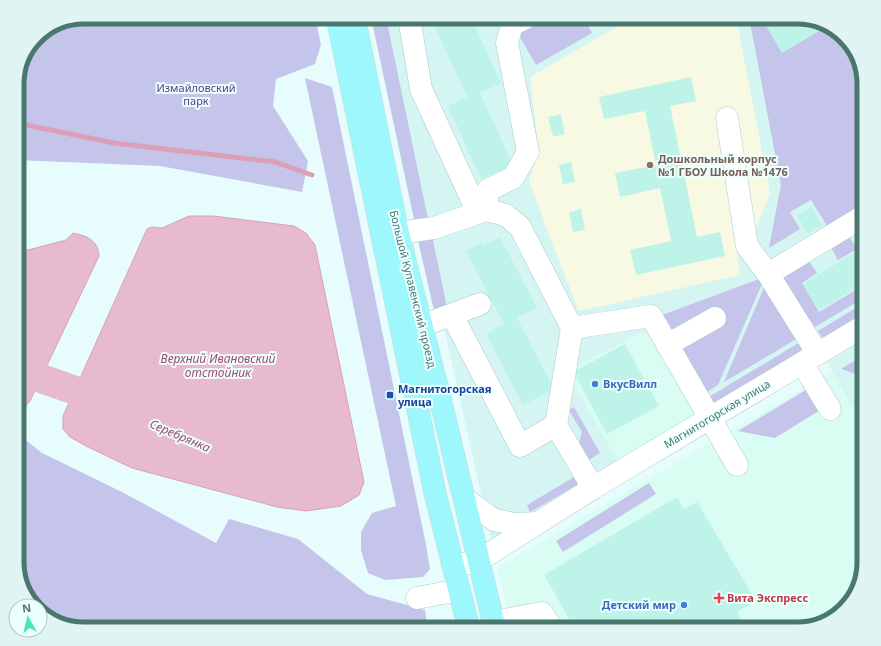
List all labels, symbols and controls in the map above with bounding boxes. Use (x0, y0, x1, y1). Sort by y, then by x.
park label: Измайловский парк (156, 80, 236, 108)
place label: Дошкольный корпус №1 ГБОУ Школа №1476 (658, 151, 788, 179)
marker: Дошкольный корпус №1 ГБОУ Школа №1476 (645, 160, 655, 170)
street label: Большой Купавенский проезд (387, 209, 440, 369)
water label: Верхний Ивановский отстойник (161, 350, 276, 381)
place label: ВкусВилл (603, 376, 657, 391)
street label: Магнитогорская улица (661, 376, 773, 451)
marker: ВкусВилл (590, 379, 600, 389)
place label: Магнитогорская улица (397, 381, 492, 409)
marker: Магнитогорская улица (385, 390, 395, 400)
water label: Серебрянка (147, 415, 213, 456)
place label: Вита Экспресс (727, 590, 808, 605)
marker: Вита Экспресс (714, 593, 724, 603)
place label: Детский мир (602, 597, 676, 612)
north arrow (8, 598, 48, 638)
text: N (21, 600, 32, 616)
marker: Детский мир (679, 600, 689, 610)

